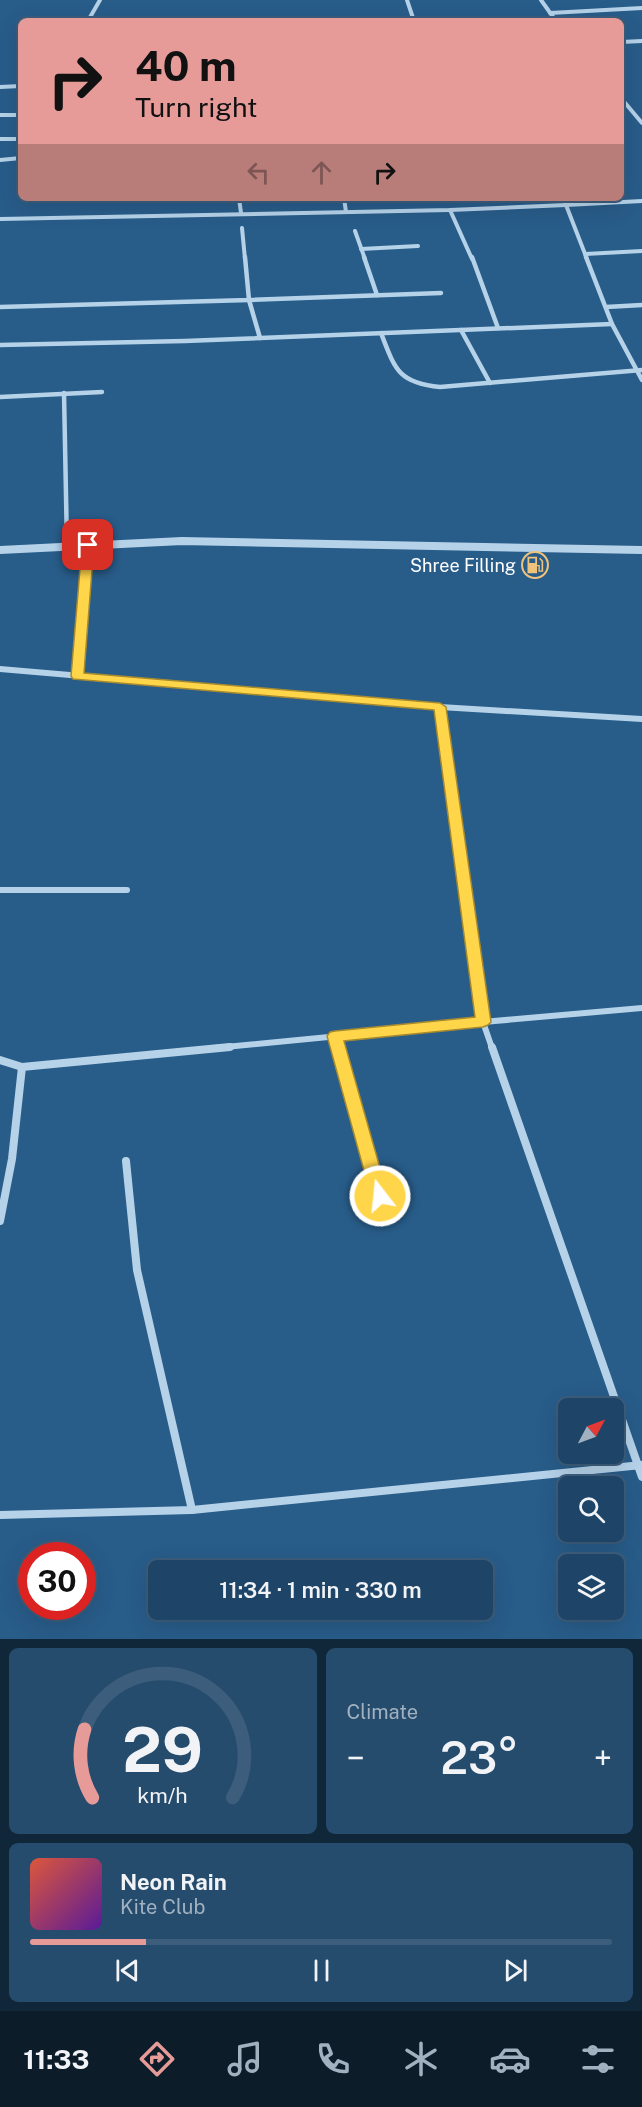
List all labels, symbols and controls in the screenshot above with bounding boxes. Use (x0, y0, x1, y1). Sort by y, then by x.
text: 40 m (135, 41, 237, 90)
icon: right (36, 42, 114, 120)
text: Turn right (135, 91, 258, 123)
icon: left (242, 156, 275, 189)
icon: ahead (305, 156, 338, 189)
icon: right (368, 156, 401, 189)
pin (62, 519, 113, 570)
icon: arrive (71, 528, 104, 561)
fuel station icon: Shree Filling (520, 550, 550, 580)
place label: Shree Filling (410, 555, 516, 576)
position arrow (348, 1164, 412, 1228)
north arrow (558, 1398, 624, 1464)
map controls (558, 1398, 624, 1620)
button: search (558, 1476, 624, 1542)
speed limit sign: 30 (18, 1542, 96, 1620)
button: layers (558, 1554, 624, 1620)
text: 11:34 · 1 min · 330 m (219, 1577, 422, 1603)
text: Climate (347, 1700, 418, 1724)
text: 29 (122, 1713, 203, 1786)
text: 23° (440, 1731, 518, 1784)
text: − (347, 1739, 365, 1777)
text: + (594, 1739, 612, 1777)
text: km/h (138, 1783, 188, 1808)
text: Neon Rain (120, 1869, 227, 1895)
text: Kite Club (120, 1895, 205, 1919)
icon: previous (111, 1954, 144, 1987)
icon: pause (305, 1954, 338, 1987)
icon: next (499, 1954, 532, 1987)
icon: directions (136, 2038, 178, 2080)
icon: music (224, 2038, 266, 2080)
icon: phone (312, 2038, 354, 2080)
icon: climate (400, 2038, 442, 2080)
icon: car (489, 2038, 531, 2080)
icon: filters (577, 2038, 619, 2080)
text: 11:33 (23, 2043, 89, 2075)

